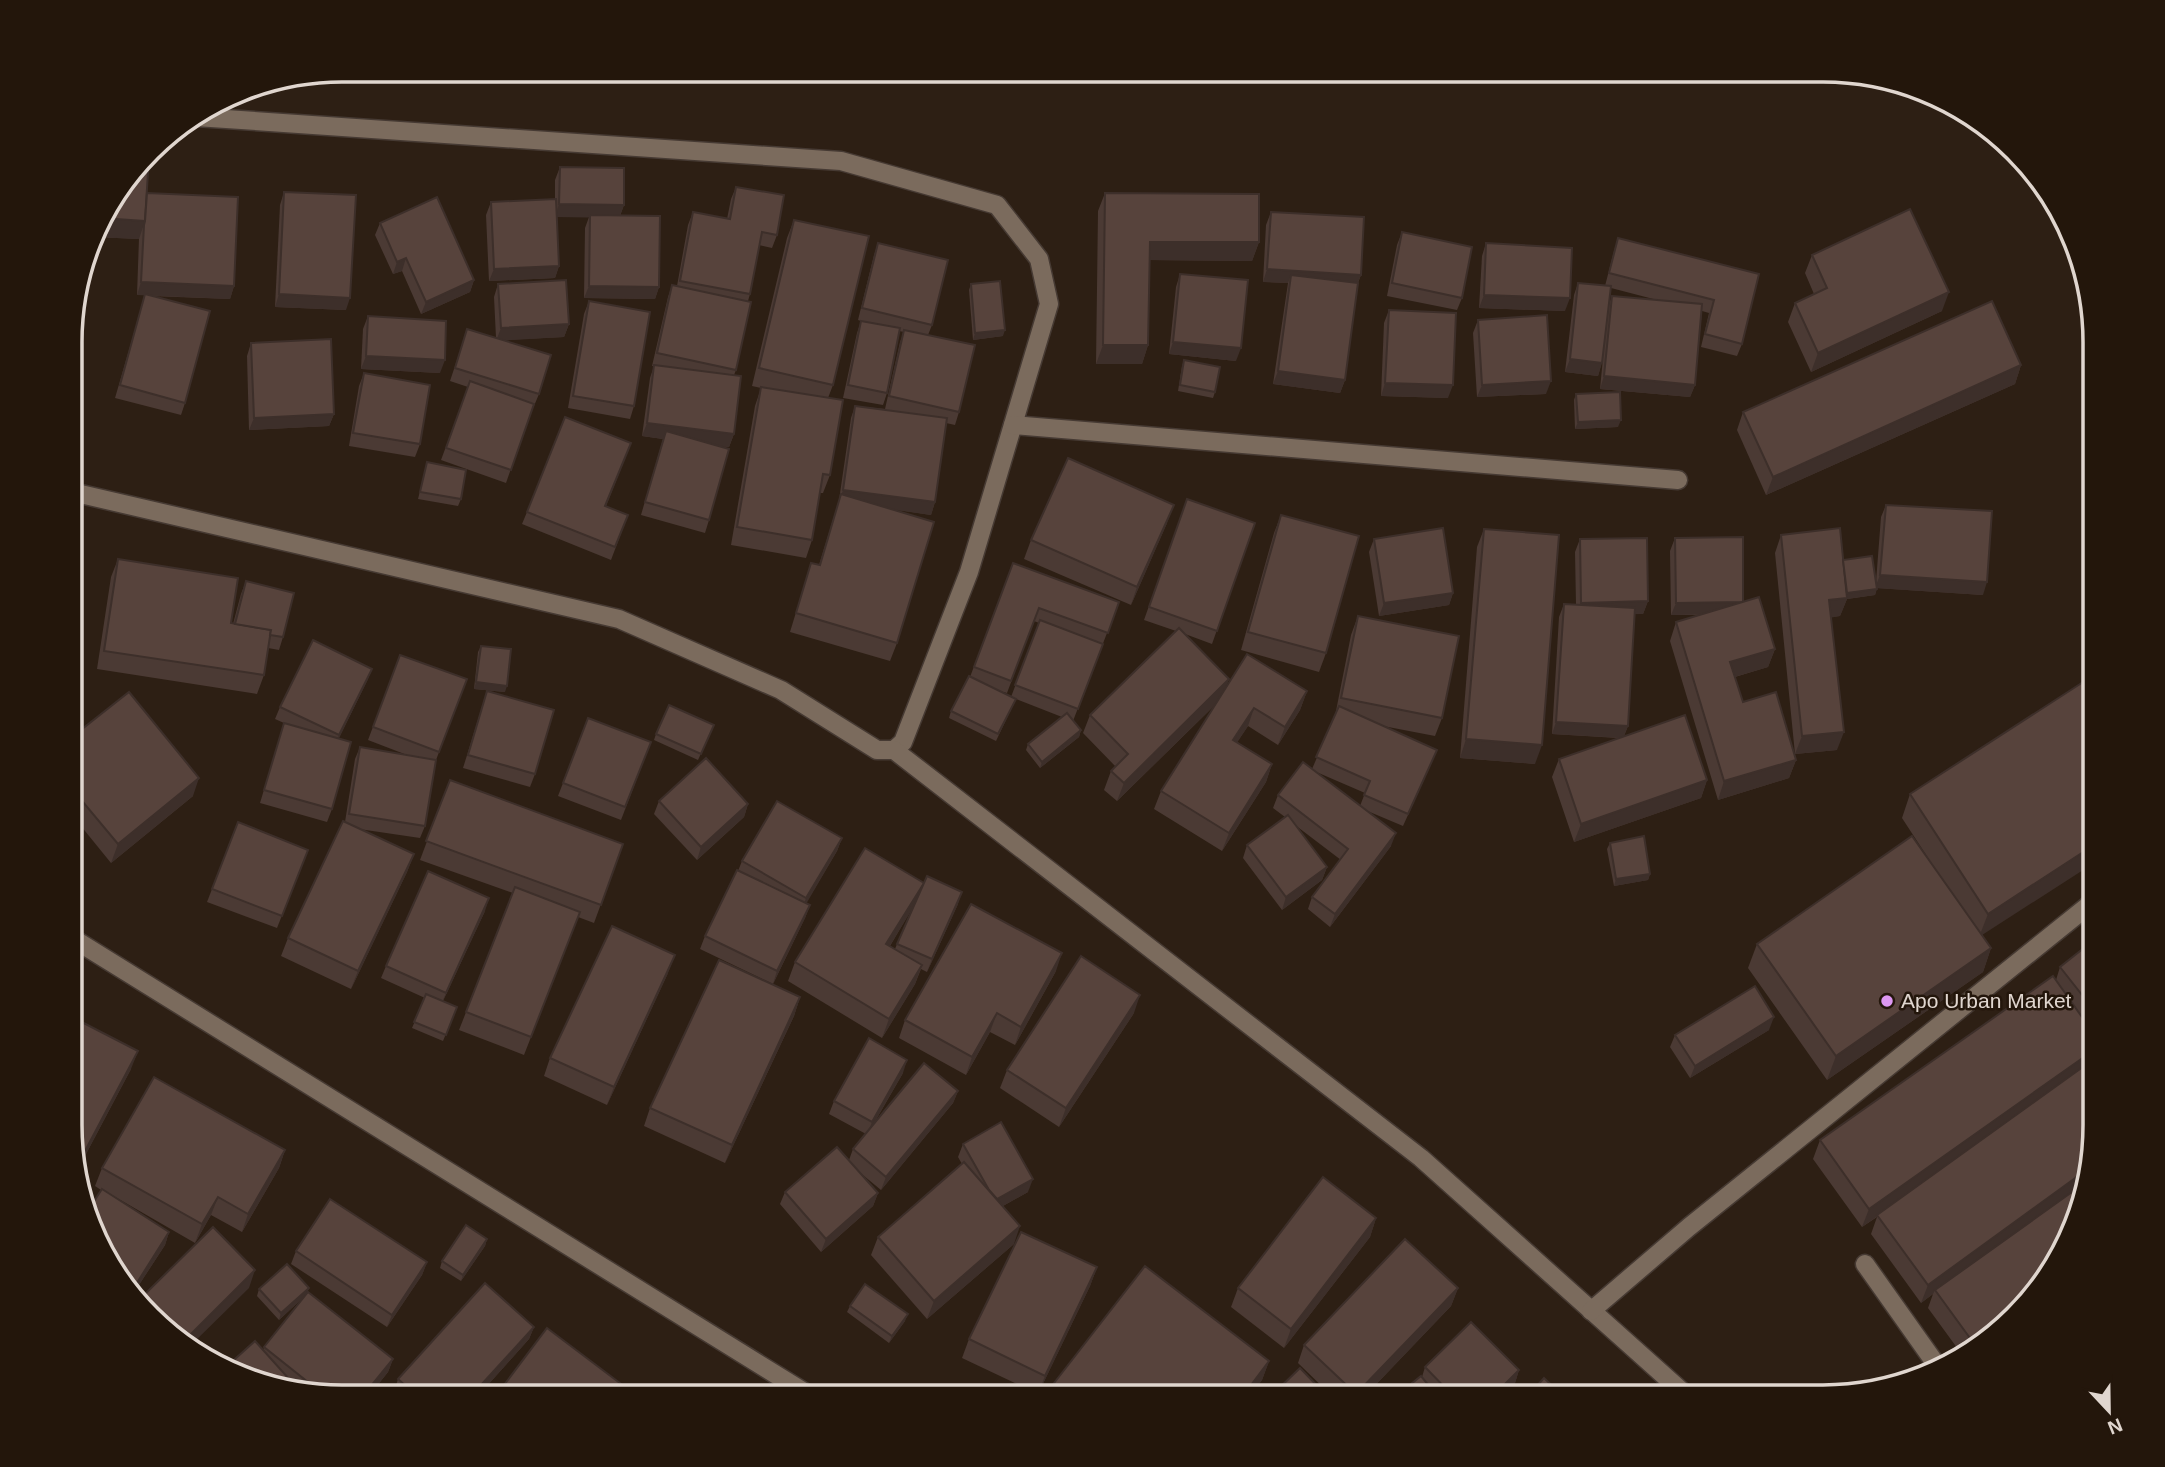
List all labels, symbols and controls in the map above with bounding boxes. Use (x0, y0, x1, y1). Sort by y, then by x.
place label: Apo Urban Market (1901, 989, 2072, 1012)
marker: Apo Urban Market (1879, 993, 1895, 1009)
north arrow (2074, 1376, 2144, 1446)
text: N (2105, 1414, 2125, 1439)

